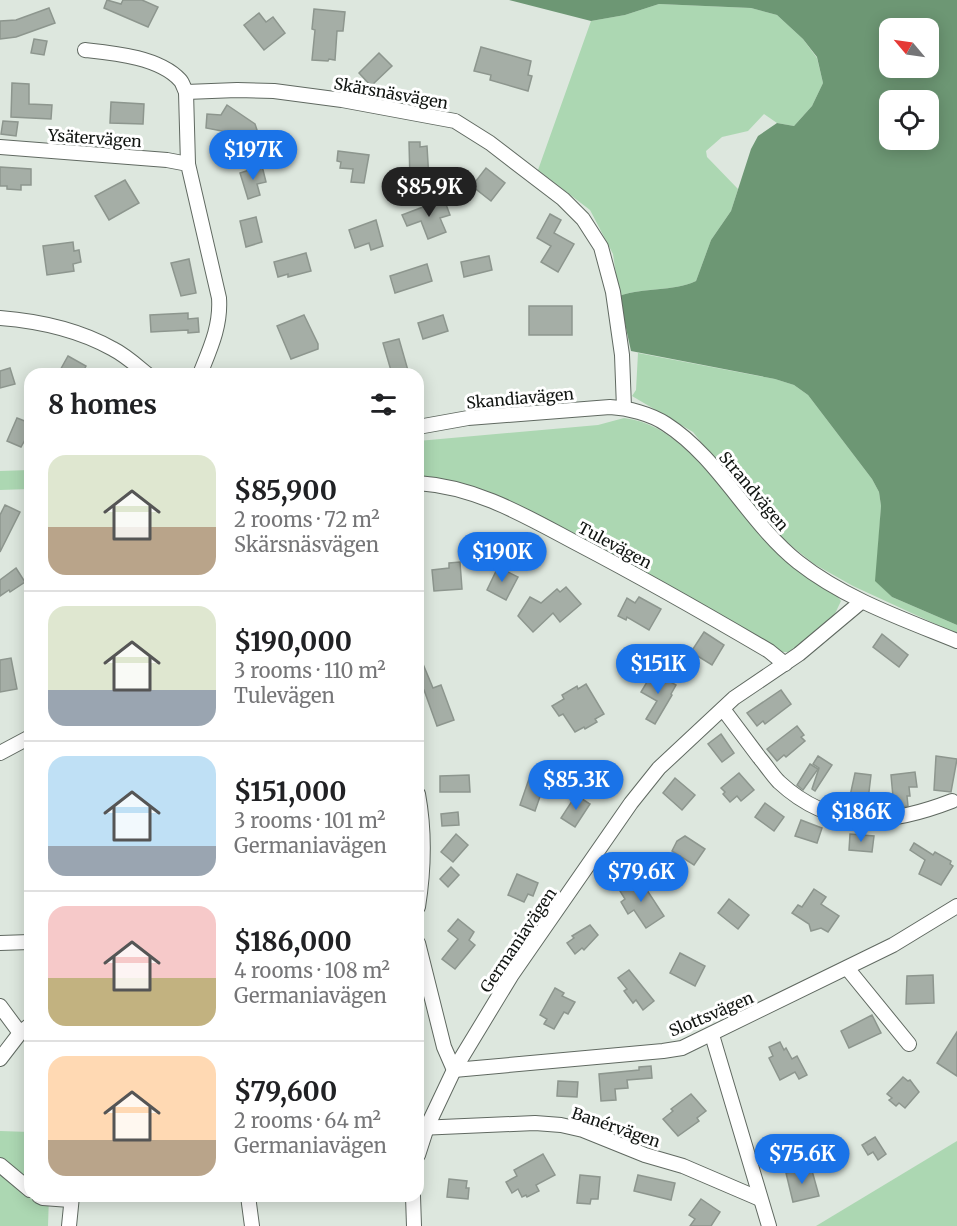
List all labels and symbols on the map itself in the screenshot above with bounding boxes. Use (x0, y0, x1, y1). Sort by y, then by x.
north arrow (879, 18, 939, 78)
street label: Skärsnäsvägen (332, 73, 450, 113)
street label: Ysätervägen (47, 125, 143, 151)
pin: $197K (211, 130, 295, 181)
pin: $85.9K (380, 167, 478, 218)
street label: Skandiavägen (465, 383, 575, 413)
street label: Strandvägen (715, 447, 793, 535)
street label: Tulevägen (575, 517, 656, 573)
pin: $190K (460, 532, 544, 583)
pin: $151K (616, 644, 700, 695)
pin: $85.3K (527, 760, 625, 811)
pin: $186K (819, 792, 903, 843)
pin: $79.6K (592, 852, 690, 903)
street label: Germaniavägen (476, 883, 561, 996)
street label: Slottsvägen (666, 987, 757, 1041)
street label: Banérvägen (569, 1103, 663, 1152)
pin: $75.6K (753, 1134, 851, 1185)

